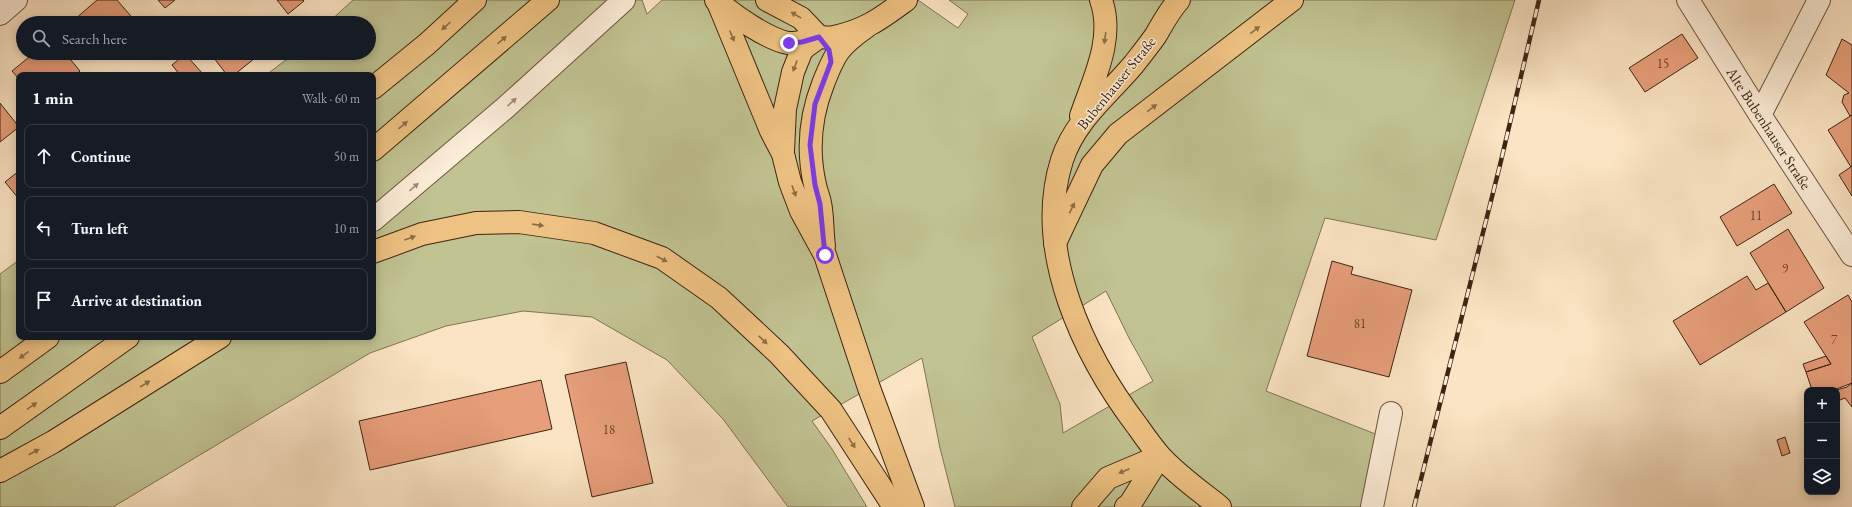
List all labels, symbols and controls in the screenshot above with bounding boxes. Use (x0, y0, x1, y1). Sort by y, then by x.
one-way arrow (790, 12, 802, 19)
search box (16, 16, 376, 60)
one-way arrow (441, 21, 451, 31)
one-way arrow (1250, 26, 1261, 34)
icon: search (30, 27, 52, 49)
text: Search here (62, 29, 127, 48)
one-way arrow (729, 31, 735, 43)
street label: Bubenhauser Straße (1073, 32, 1160, 134)
one-way arrow (1102, 32, 1108, 44)
route end (780, 34, 798, 52)
one-way arrow (496, 36, 507, 45)
house number: 15 (1657, 55, 1669, 72)
one-way arrow (792, 60, 798, 72)
street label: Alte Bubenhauser Straße (1722, 62, 1816, 193)
text: 1 min (32, 87, 73, 109)
text: Walk · 60 m (302, 90, 360, 107)
one-way arrow (507, 97, 517, 106)
one-way arrow (1146, 104, 1157, 112)
one-way arrow (397, 120, 408, 129)
icon: ahead (33, 145, 55, 167)
text: Continue (71, 147, 131, 166)
text: 50 m (334, 148, 359, 165)
one-way arrow (408, 182, 419, 191)
one-way arrow (791, 186, 797, 198)
one-way arrow (1069, 202, 1075, 213)
house number: 11 (1750, 207, 1762, 224)
icon: left (33, 217, 55, 239)
text: Turn left (71, 219, 128, 238)
text: 10 m (334, 220, 359, 237)
one-way arrow (532, 222, 544, 228)
one-way arrow (404, 235, 416, 241)
route start (816, 246, 834, 264)
one-way arrow (656, 256, 668, 262)
house number: 9 (1782, 260, 1789, 277)
icon: arrive (33, 289, 55, 311)
text: Arrive at destination (71, 291, 202, 310)
house number: 81 (1354, 315, 1366, 332)
house number: 7 (1831, 331, 1838, 348)
one-way arrow (758, 335, 768, 344)
one-way arrow (19, 351, 30, 359)
one-way arrow (139, 381, 151, 388)
map controls (1804, 387, 1840, 495)
button: + (1804, 387, 1840, 423)
one-way arrow (27, 402, 38, 410)
house number: 18 (603, 421, 615, 438)
button: − (1804, 423, 1840, 459)
one-way arrow (848, 438, 856, 448)
one-way arrow (28, 449, 40, 455)
button: layers (1804, 459, 1840, 495)
one-way arrow (1118, 468, 1129, 474)

